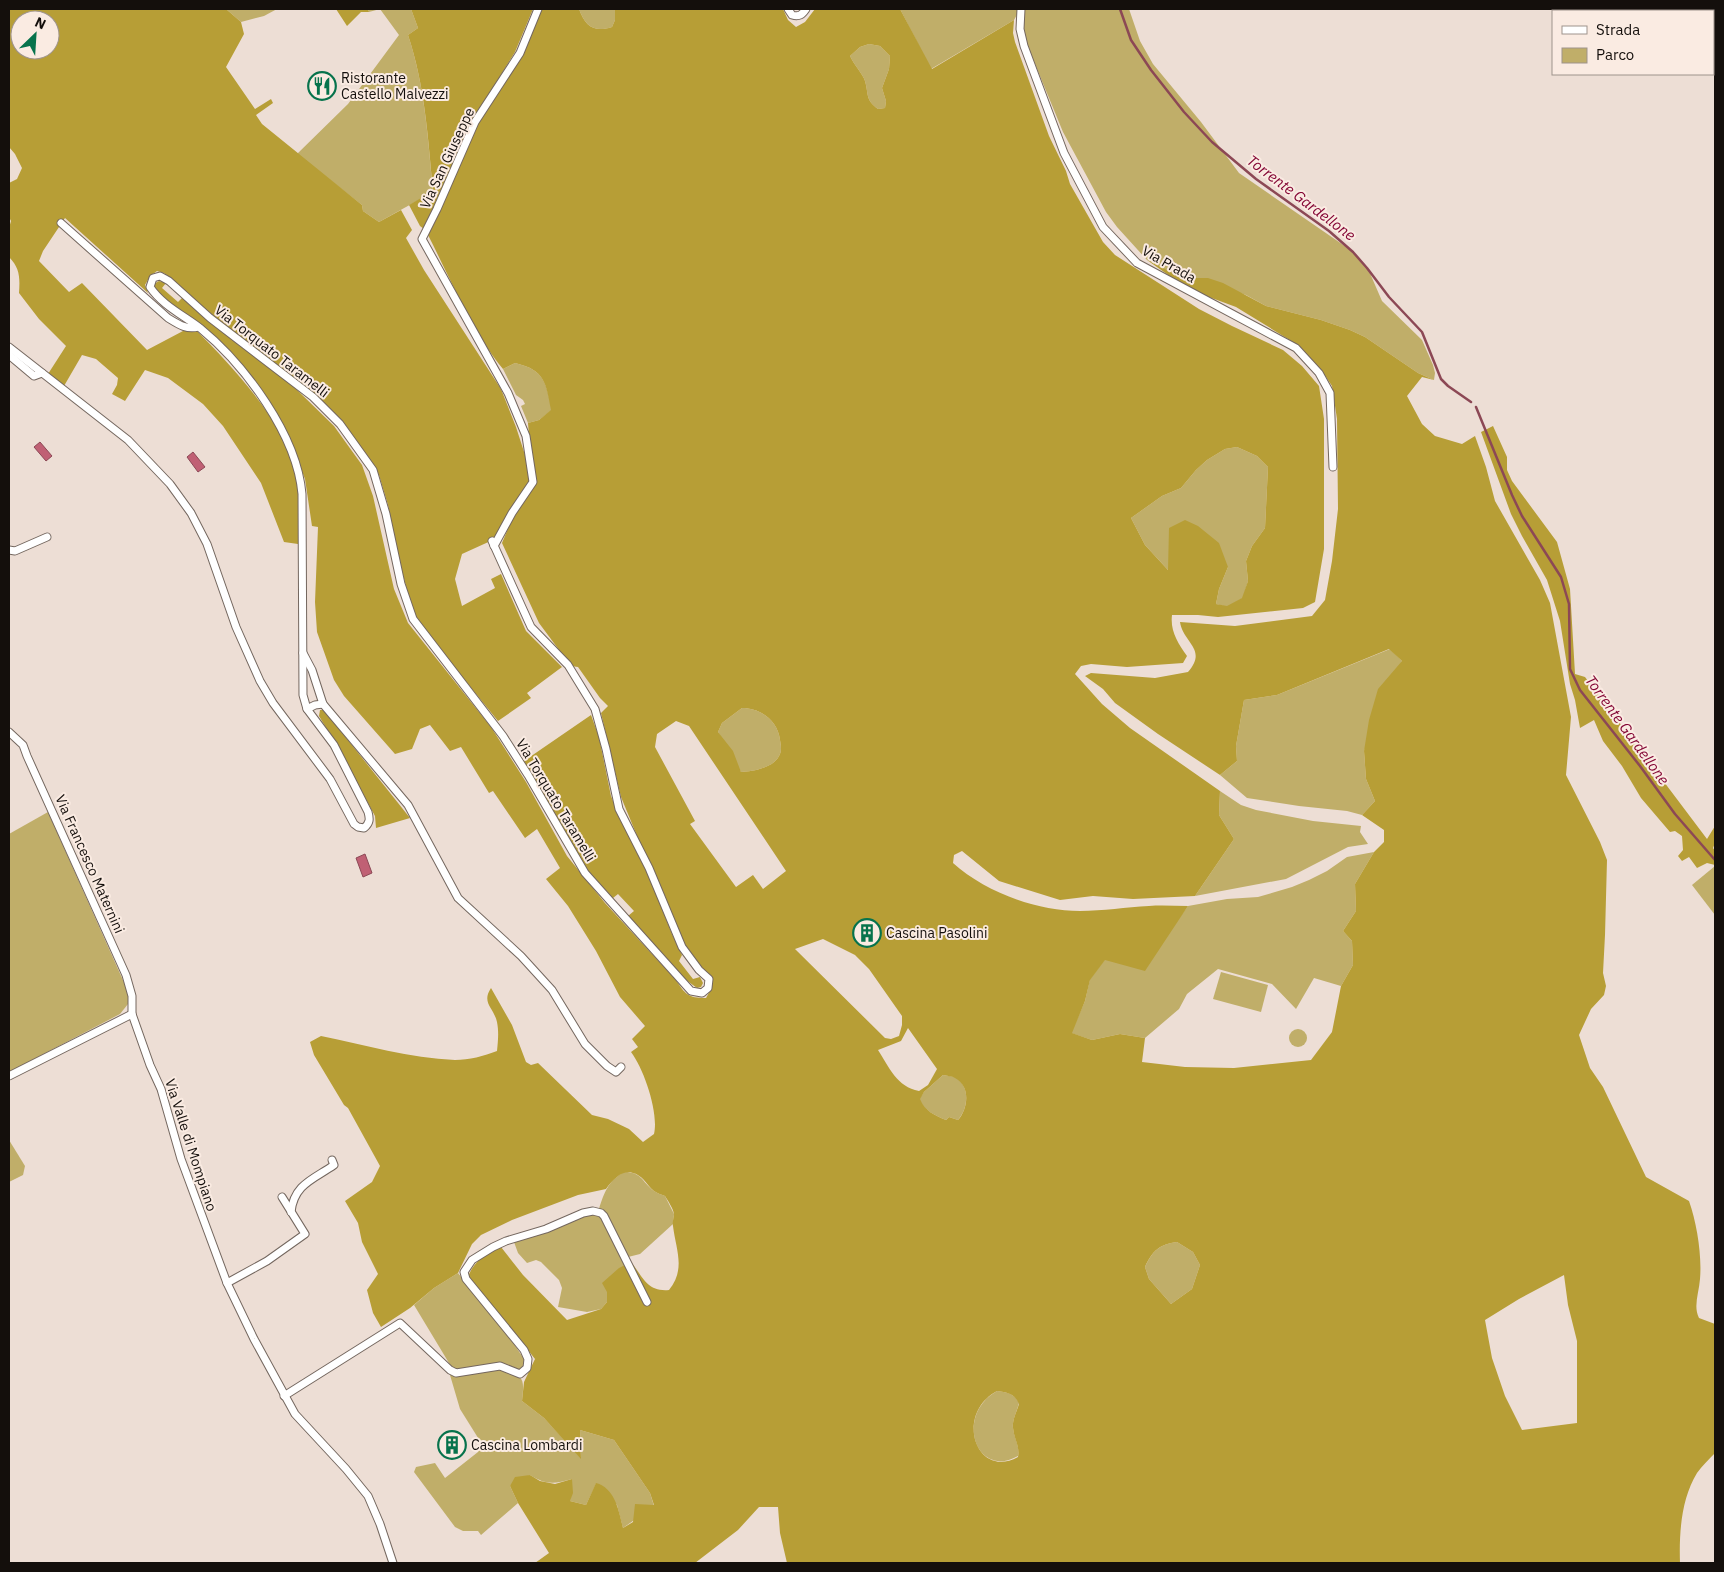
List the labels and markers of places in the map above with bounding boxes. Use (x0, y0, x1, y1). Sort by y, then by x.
place label: Ristorante Castello Malvezzi (341, 69, 449, 103)
restaurant icon: Ristorante Castello Malvezzi (307, 71, 337, 101)
building icon: Cascina Pasolini (852, 918, 882, 948)
place label: Cascina Pasolini (886, 924, 988, 942)
building icon: Cascina Lombardi (437, 1430, 467, 1460)
place label: Cascina Lombardi (471, 1436, 582, 1454)

